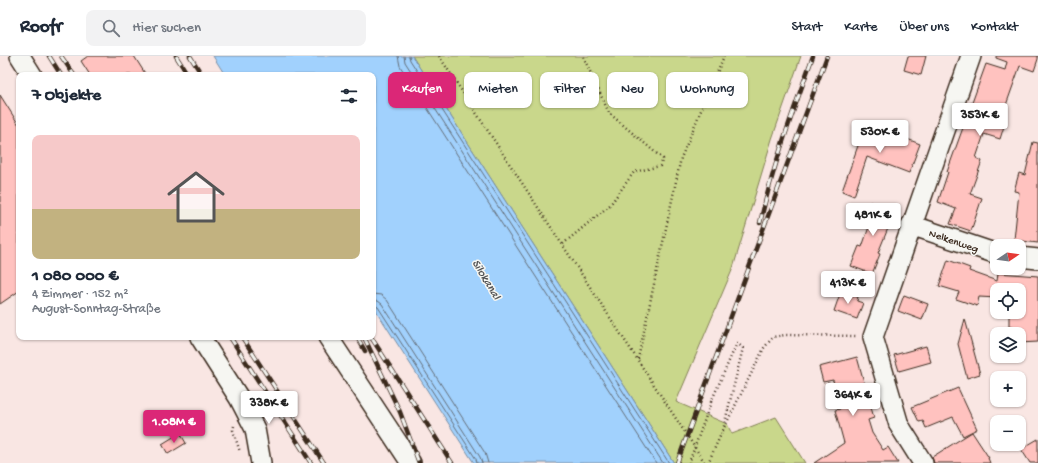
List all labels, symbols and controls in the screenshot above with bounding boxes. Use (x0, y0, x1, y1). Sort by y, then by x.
search box (86, 10, 366, 46)
text: Roofr (20, 16, 62, 39)
icon: search (100, 17, 122, 39)
text: Hier suchen (132, 19, 201, 37)
text: Start (792, 19, 822, 36)
text: Karte (844, 19, 878, 36)
text: Über uns (900, 19, 949, 36)
text: Kontakt (971, 19, 1018, 36)
chip: Kaufen (388, 72, 456, 108)
chip: Mieten (464, 72, 532, 108)
chip: Filter (540, 72, 599, 108)
chip: Neu (607, 72, 658, 108)
chip: Wohnung (666, 72, 748, 108)
icon: filters (338, 85, 360, 107)
text: 7 Objekte (32, 86, 101, 106)
pin: 353K € (947, 103, 1013, 137)
text: 353K € (961, 108, 999, 123)
pin: 530K € (847, 120, 913, 154)
text: 530K € (861, 125, 899, 140)
icon: home (160, 161, 232, 233)
pin: 481K € (840, 203, 906, 237)
text: 481K € (855, 208, 891, 223)
street label: Nelkenweg (927, 228, 980, 256)
north arrow (990, 239, 1026, 275)
map controls (990, 239, 1026, 451)
water label: Silokanal (468, 258, 503, 304)
text: 1 080 000 € (32, 267, 119, 287)
pin: 413K € (815, 271, 881, 305)
text: 413K € (830, 276, 866, 291)
button: locate (990, 283, 1026, 319)
text: 4 Zimmer · 152 m² (32, 287, 128, 302)
text: August-Sonntag-Straße (32, 302, 160, 317)
button: layers (990, 327, 1026, 363)
button: + (990, 371, 1026, 407)
pin: 364K € (820, 383, 886, 417)
text: 364K € (834, 388, 872, 403)
pin: 338K € (236, 391, 302, 425)
text: 338K € (250, 396, 288, 411)
pin: 1.08M € (137, 410, 211, 444)
text: 1.08M € (152, 415, 196, 430)
button: − (990, 415, 1026, 451)

